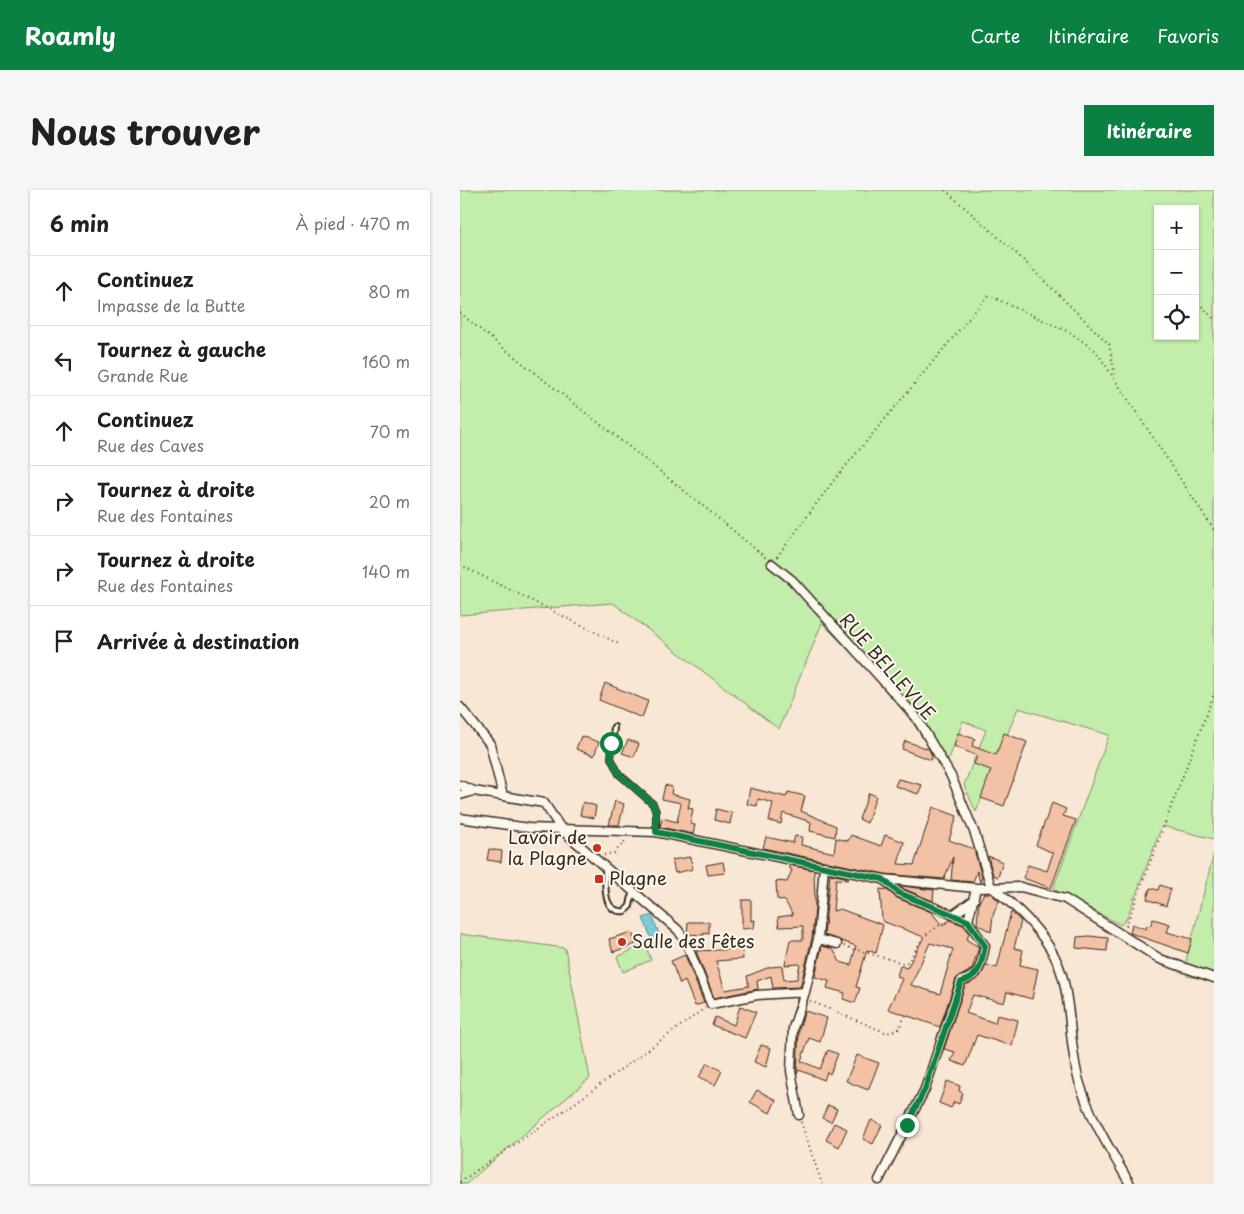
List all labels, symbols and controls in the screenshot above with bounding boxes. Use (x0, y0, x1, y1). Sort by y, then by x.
text: Roamly (25, 17, 116, 53)
text: Carte (970, 22, 1020, 49)
text: Itinéraire (1048, 22, 1129, 49)
text: Favoris (1157, 22, 1219, 49)
text: Nous trouver (30, 104, 260, 157)
button: Itinéraire (1084, 105, 1214, 156)
map controls (1154, 205, 1199, 340)
button: + (1154, 205, 1199, 250)
text: 6 min (50, 207, 109, 239)
text: À pied · 470 m (295, 211, 410, 235)
button: − (1154, 250, 1199, 295)
text: Continuez (97, 265, 194, 293)
icon: ahead (50, 277, 78, 305)
text: 80 m (368, 279, 410, 303)
text: Impasse de la Butte (97, 293, 245, 317)
button: locate (1154, 295, 1199, 340)
text: Tournez à gauche (97, 335, 266, 363)
icon: left (50, 347, 78, 375)
text: 160 m (362, 349, 410, 373)
text: Grande Rue (97, 363, 189, 387)
text: Continuez (97, 405, 194, 433)
icon: ahead (50, 417, 78, 445)
text: 70 m (370, 419, 410, 443)
text: Rue des Caves (97, 433, 204, 457)
text: Tournez à droite (97, 475, 255, 503)
icon: right (50, 487, 78, 515)
text: 20 m (369, 489, 410, 513)
text: Rue des Fontaines (97, 503, 233, 527)
text: Tournez à droite (97, 545, 255, 573)
icon: right (50, 557, 78, 585)
text: 140 m (362, 559, 410, 583)
text: Rue des Fontaines (97, 573, 233, 597)
street label: RUE BELLEVUE (834, 607, 942, 725)
icon: arrive (50, 627, 78, 655)
text: Arrivée à destination (97, 627, 300, 655)
route start (600, 732, 623, 755)
place label: Lavoir de la Plagne (507, 823, 587, 871)
marker: Lavoir de la Plagne (591, 842, 603, 854)
place label: Plagne (609, 864, 667, 891)
marker: Plagne (593, 873, 605, 885)
place label: Salle des Fêtes (632, 927, 754, 954)
marker: Salle des Fêtes (616, 936, 628, 948)
route end (896, 1114, 919, 1137)

